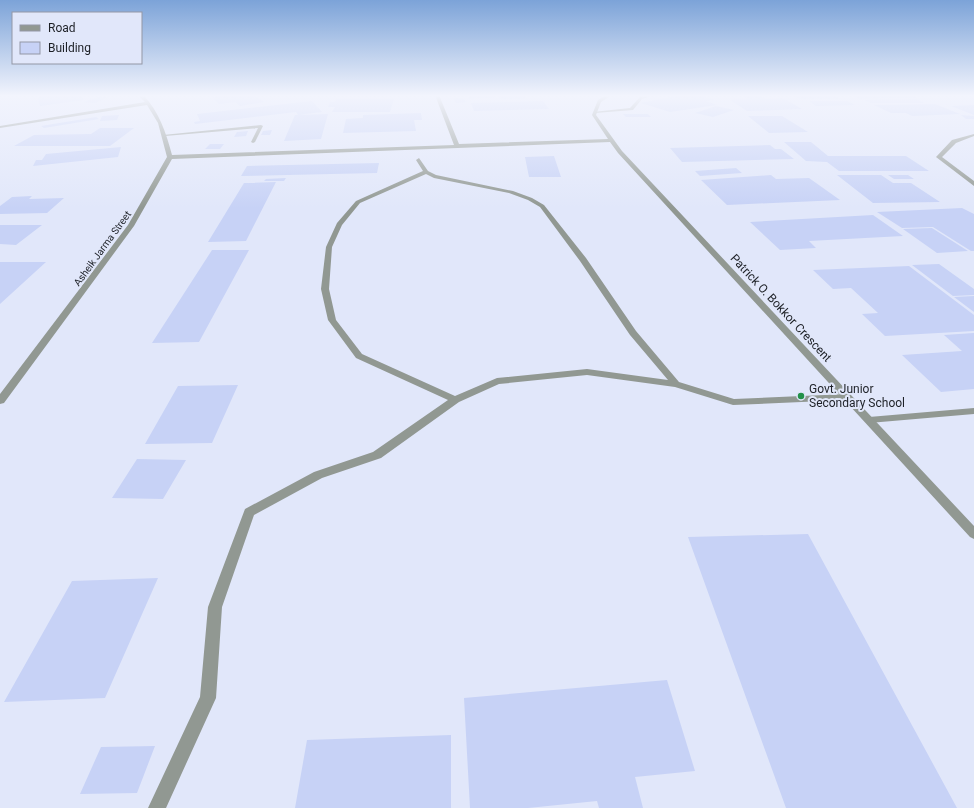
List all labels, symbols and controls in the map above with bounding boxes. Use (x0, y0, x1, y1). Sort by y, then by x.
legend (12, 12, 142, 64)
text: Road (48, 21, 76, 35)
text: Building (48, 41, 91, 55)
street label: Asheik Jarma Street (72, 209, 133, 288)
street label: Patrick O. Bokkor Crescent (727, 251, 835, 365)
place label: Govt. Junior Secondary School (809, 382, 905, 410)
marker: Govt. Junior Secondary School (796, 391, 806, 401)

